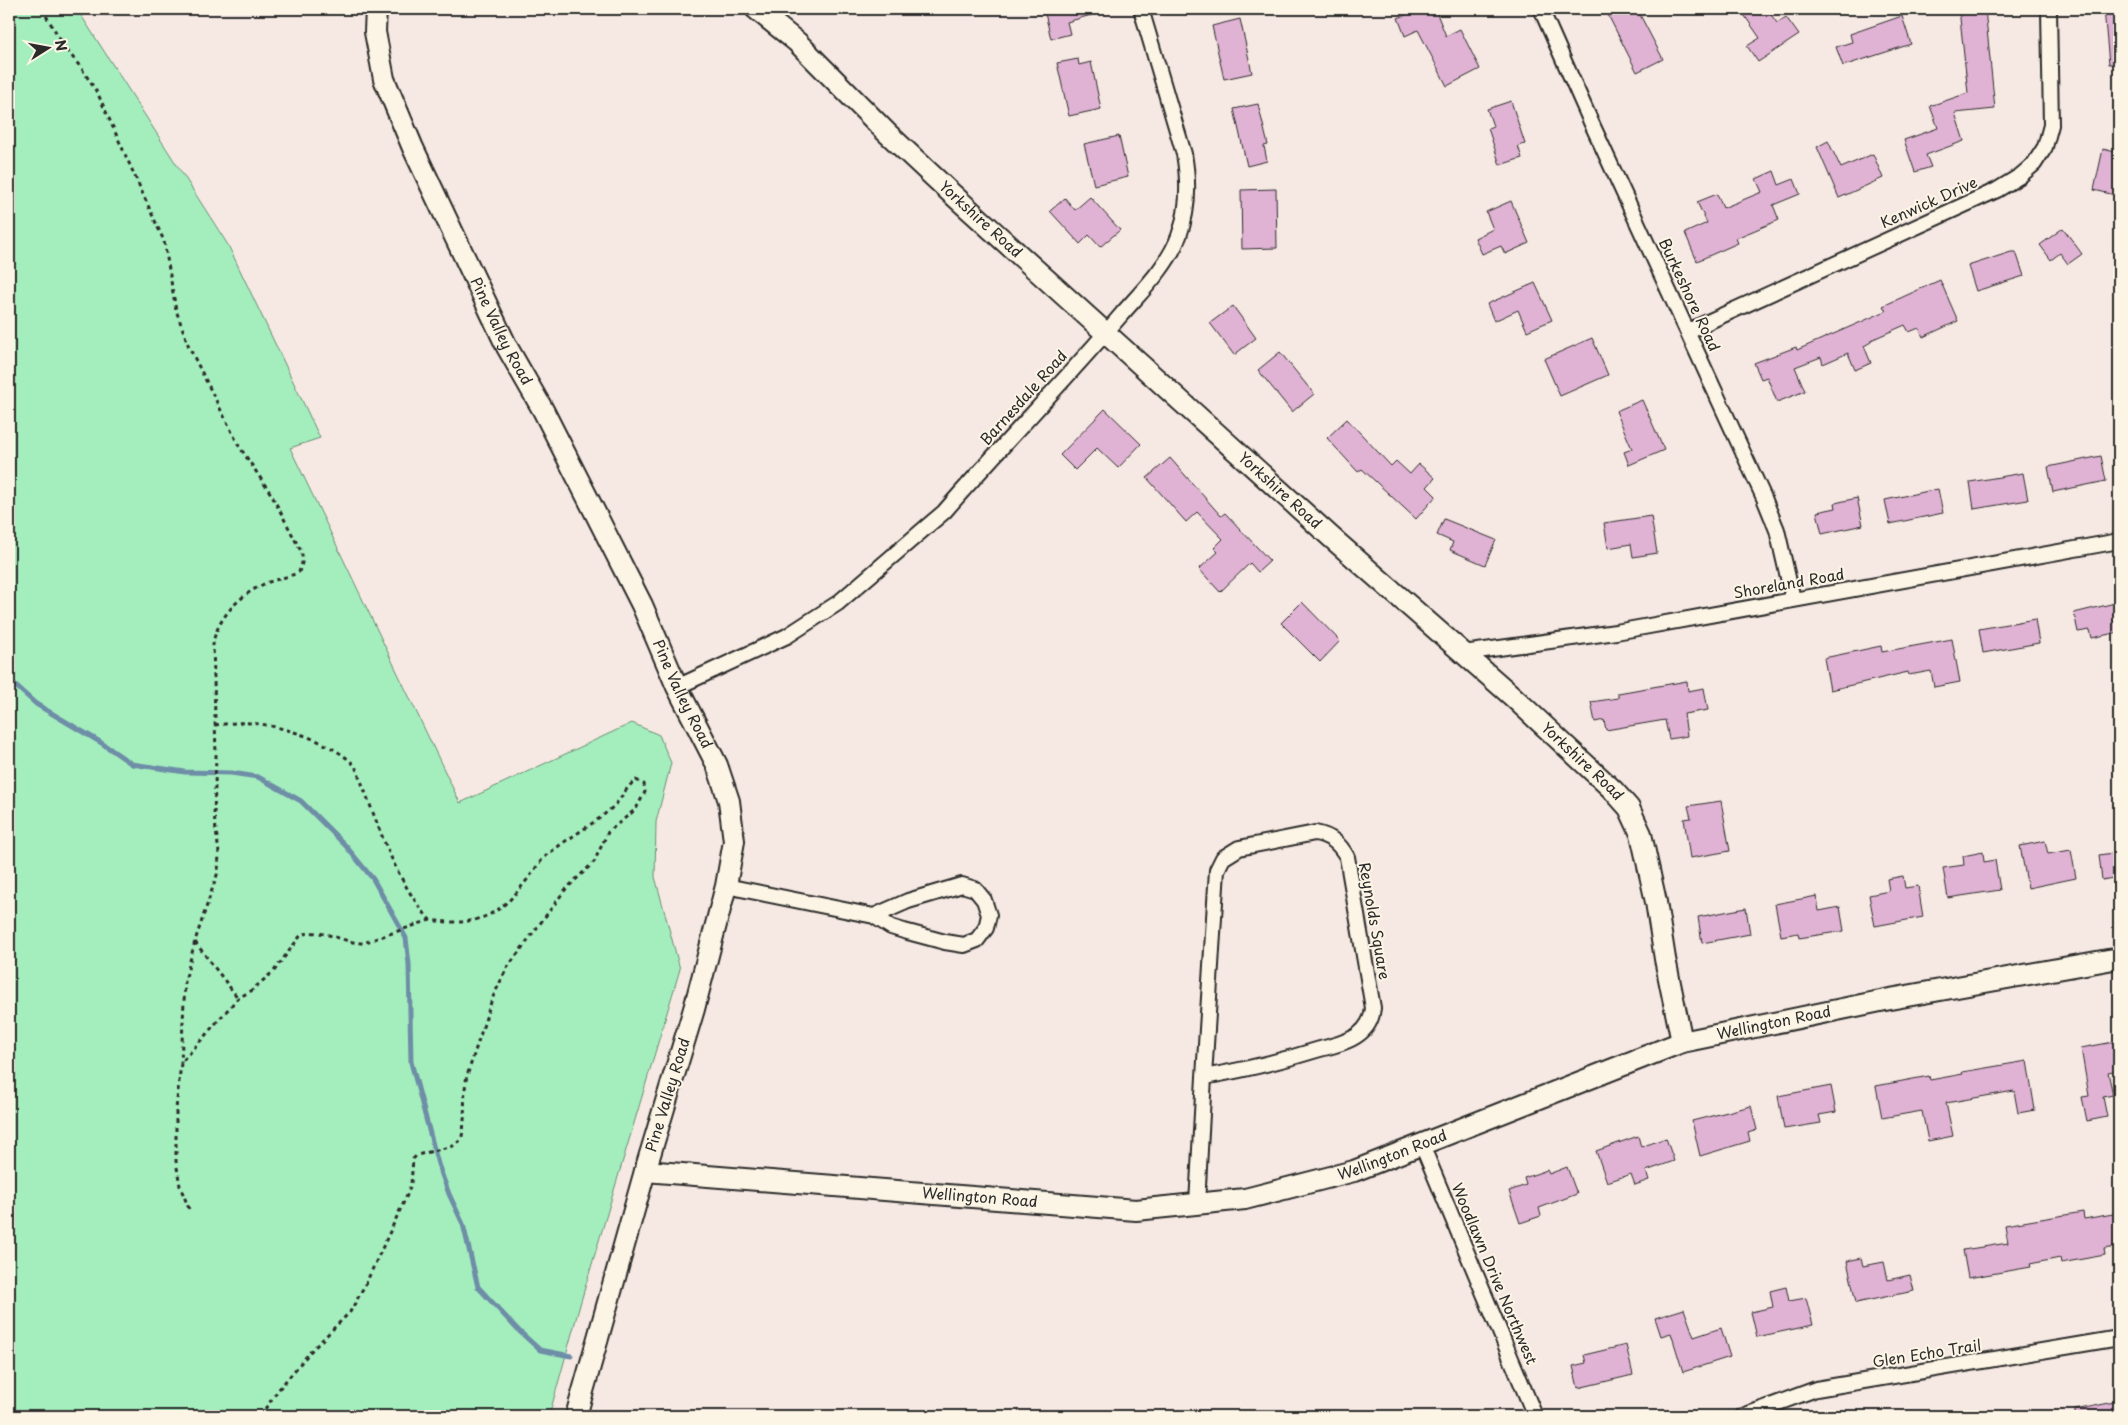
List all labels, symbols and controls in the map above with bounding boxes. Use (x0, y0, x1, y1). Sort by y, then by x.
north arrow (22, 22, 72, 72)
text: N (50, 38, 73, 53)
street label: Kenwick Drive (1876, 170, 1981, 233)
street label: Yorkshire Road (935, 175, 1028, 262)
street label: Burkeshore Road (1654, 234, 1727, 355)
street label: Pine Valley Road (466, 273, 539, 389)
street label: Barnesdale Road (974, 344, 1072, 450)
street label: Yorkshire Road (1234, 446, 1328, 534)
street label: Shoreland Road (1731, 561, 1846, 604)
street label: Pine Valley Road (648, 636, 720, 752)
street label: Yorkshire Road (1537, 716, 1630, 805)
street label: Reynolds Square (1354, 860, 1397, 981)
street label: Wellington Road (1715, 999, 1833, 1045)
street label: Pine Valley Road (638, 1035, 695, 1154)
street label: Wellington Road (1335, 1123, 1450, 1185)
street label: Woodlawn Drive Northwest (1447, 1179, 1544, 1368)
street label: Wellington Road (921, 1180, 1039, 1212)
street label: Glen Echo Trail (1871, 1333, 1983, 1372)

